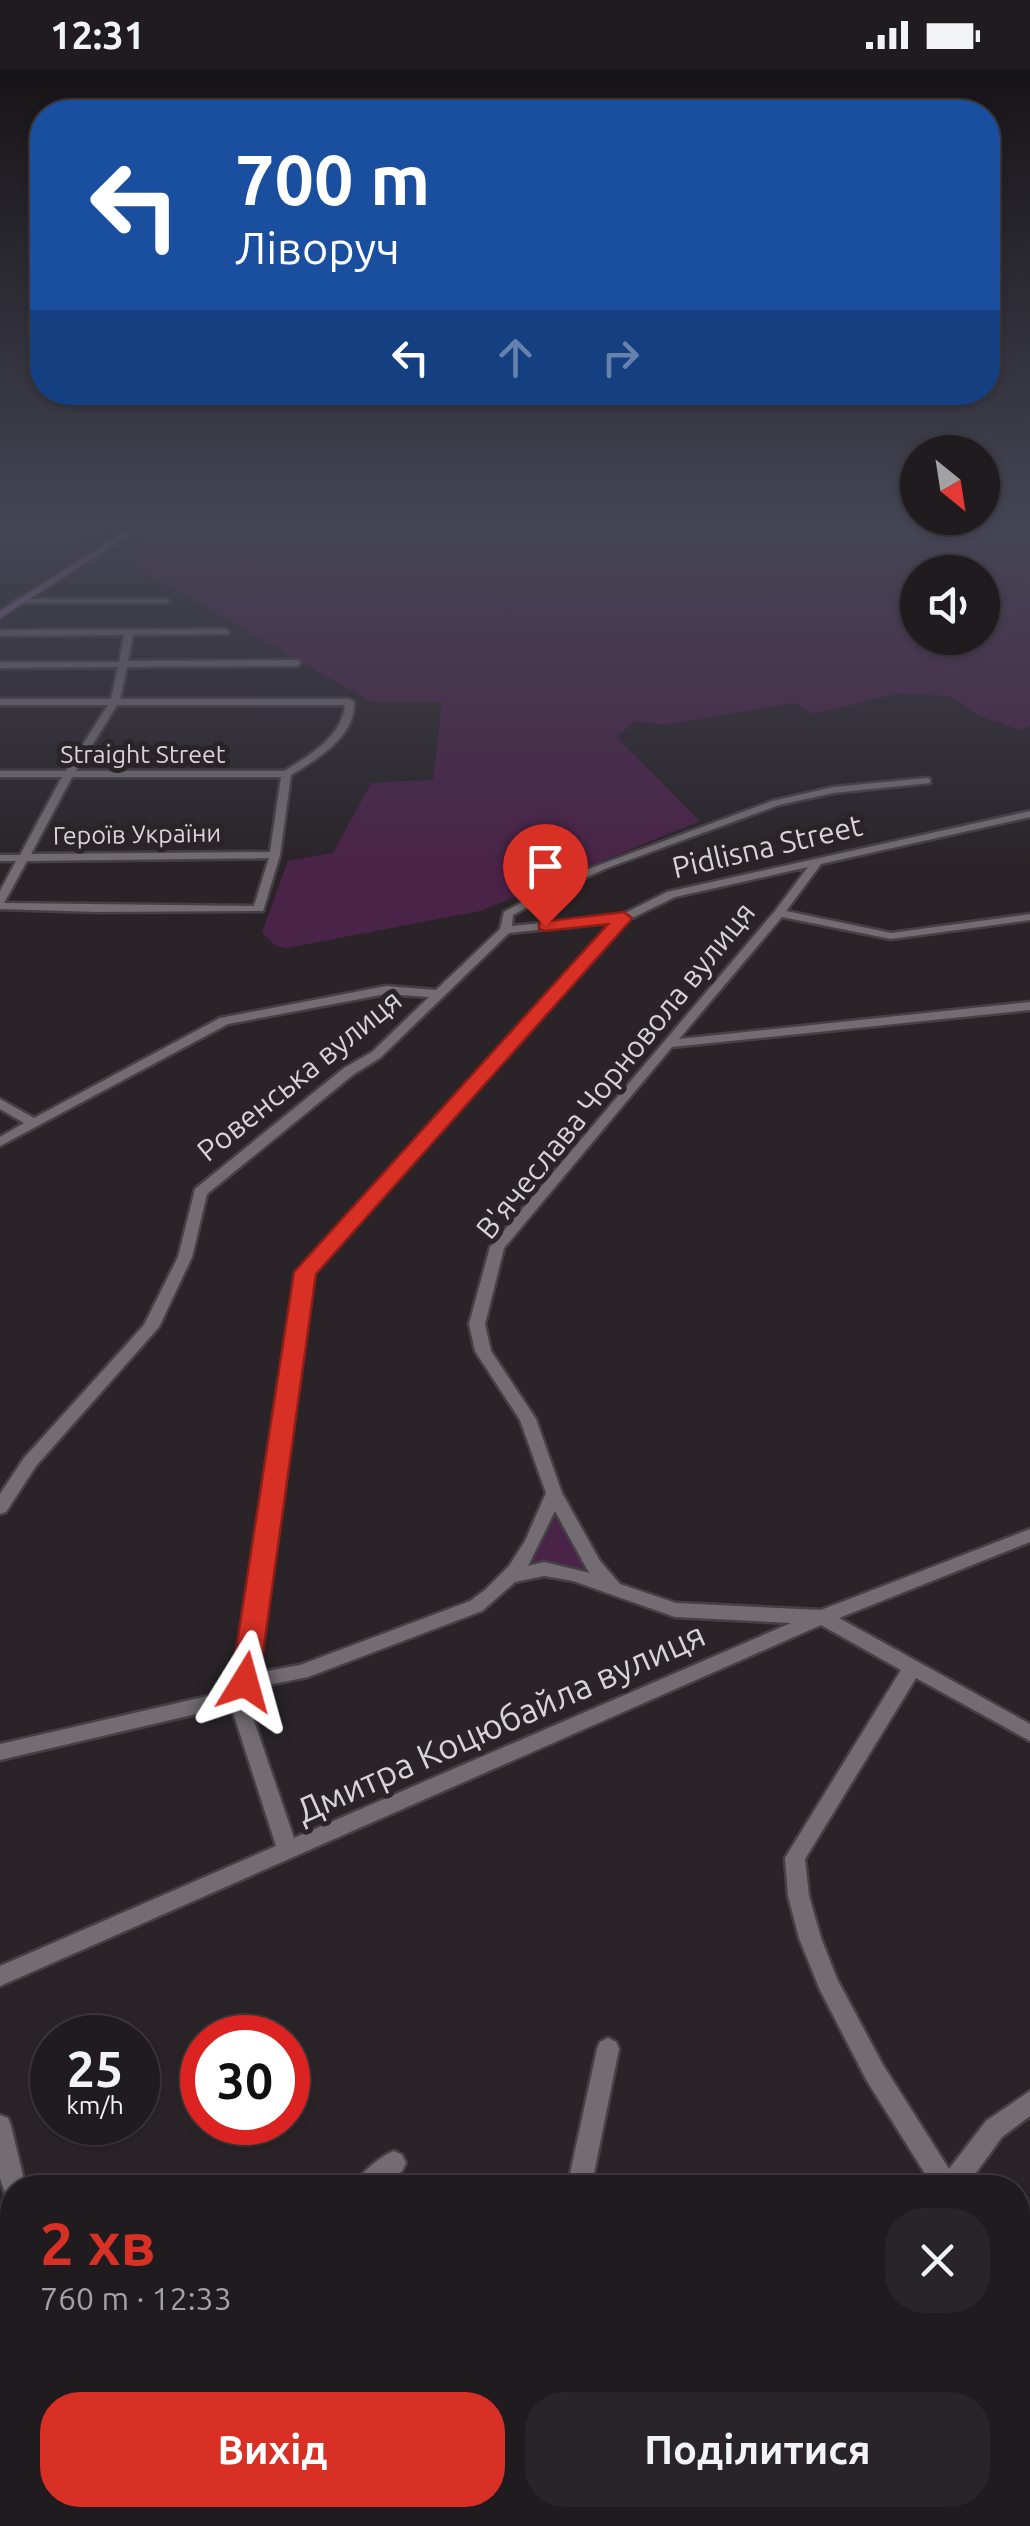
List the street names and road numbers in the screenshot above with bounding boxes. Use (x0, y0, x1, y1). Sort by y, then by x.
street label: Straight Street (60, 740, 226, 768)
street label: Pidlisna Street (669, 808, 866, 884)
street label: Героїв України (53, 819, 221, 849)
street label: В'ячеслава Чорновола вулиця (469, 895, 761, 1245)
street label: Ровенська вулиця (190, 982, 408, 1168)
street label: Дмитра Коцюбайла вулиця (289, 1614, 711, 1830)

